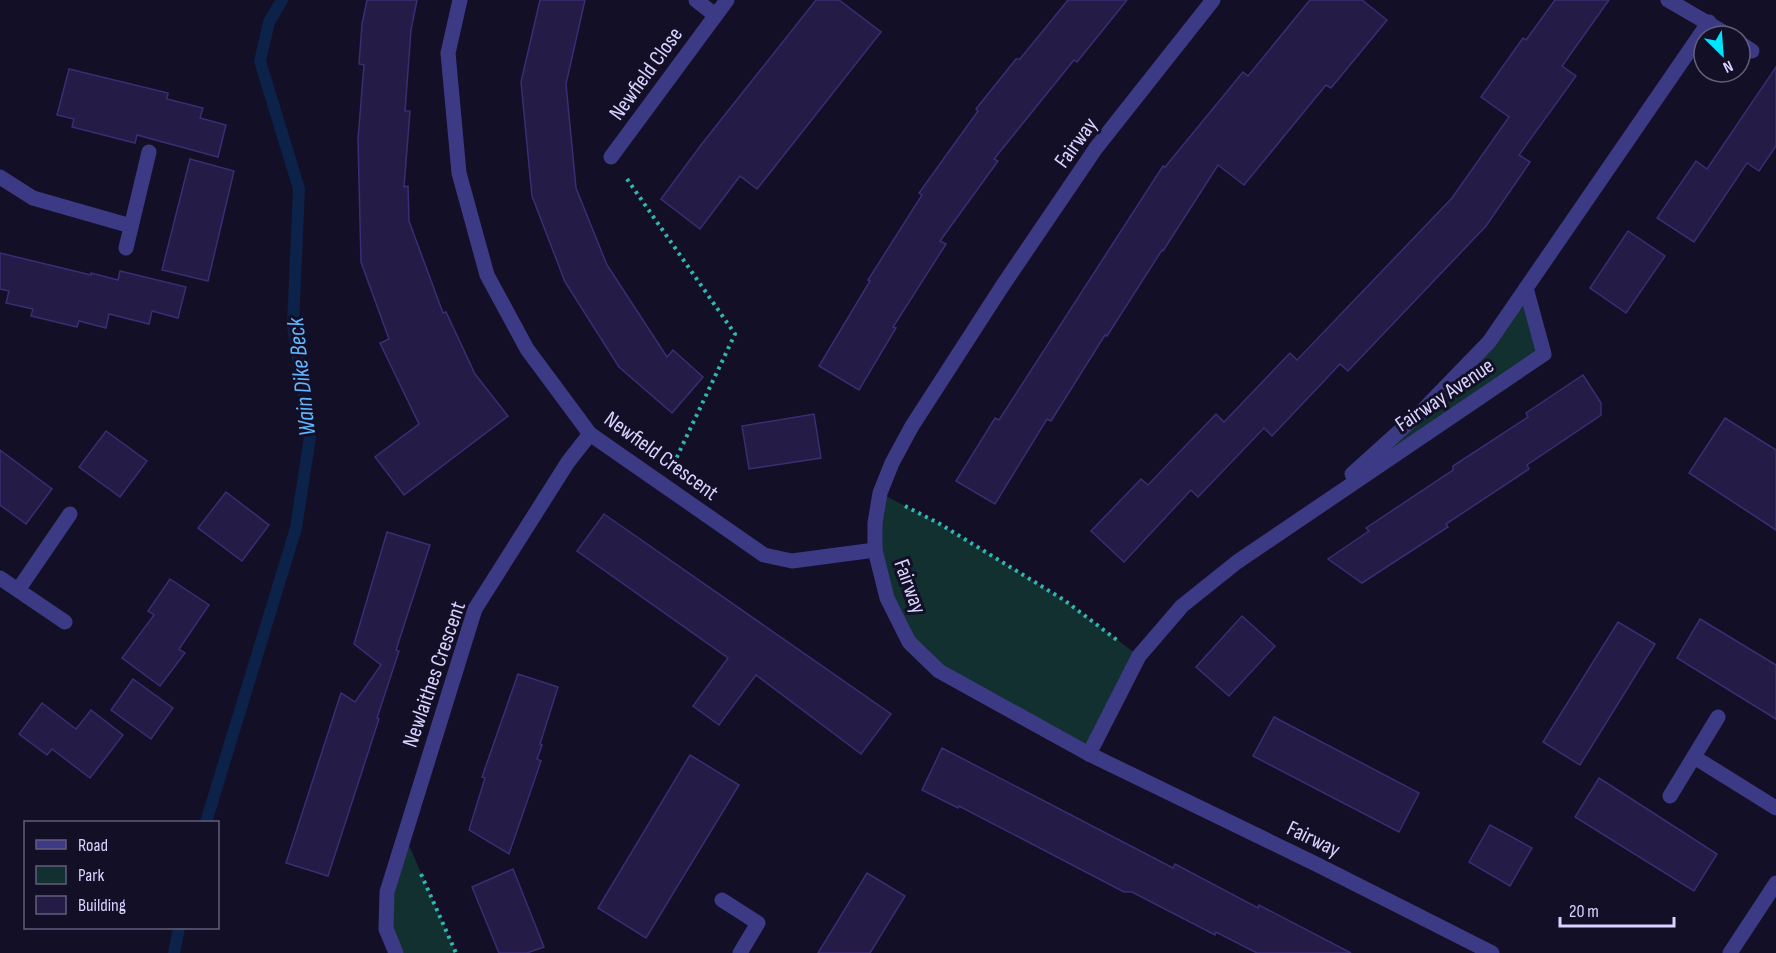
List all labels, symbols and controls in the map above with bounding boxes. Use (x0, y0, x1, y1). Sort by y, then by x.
street label: Newfield Close (603, 22, 689, 126)
north arrow (1692, 24, 1752, 84)
text: N (1720, 56, 1736, 77)
street label: Fairway (1049, 112, 1104, 173)
water label: Wain Dike Beck (281, 315, 322, 437)
street label: Fairway Avenue (1390, 352, 1499, 438)
street label: Newfield Crescent (599, 406, 724, 507)
street label: Fairway (887, 556, 932, 618)
street label: Newlaithes Crescent (397, 598, 472, 751)
street label: Fairway (1282, 815, 1345, 864)
legend (24, 821, 219, 929)
text: Road (78, 835, 108, 856)
text: Park (78, 865, 104, 886)
scale bar (1560, 890, 1674, 928)
text: Building (78, 895, 126, 916)
text: 20 m (1569, 901, 1599, 922)

